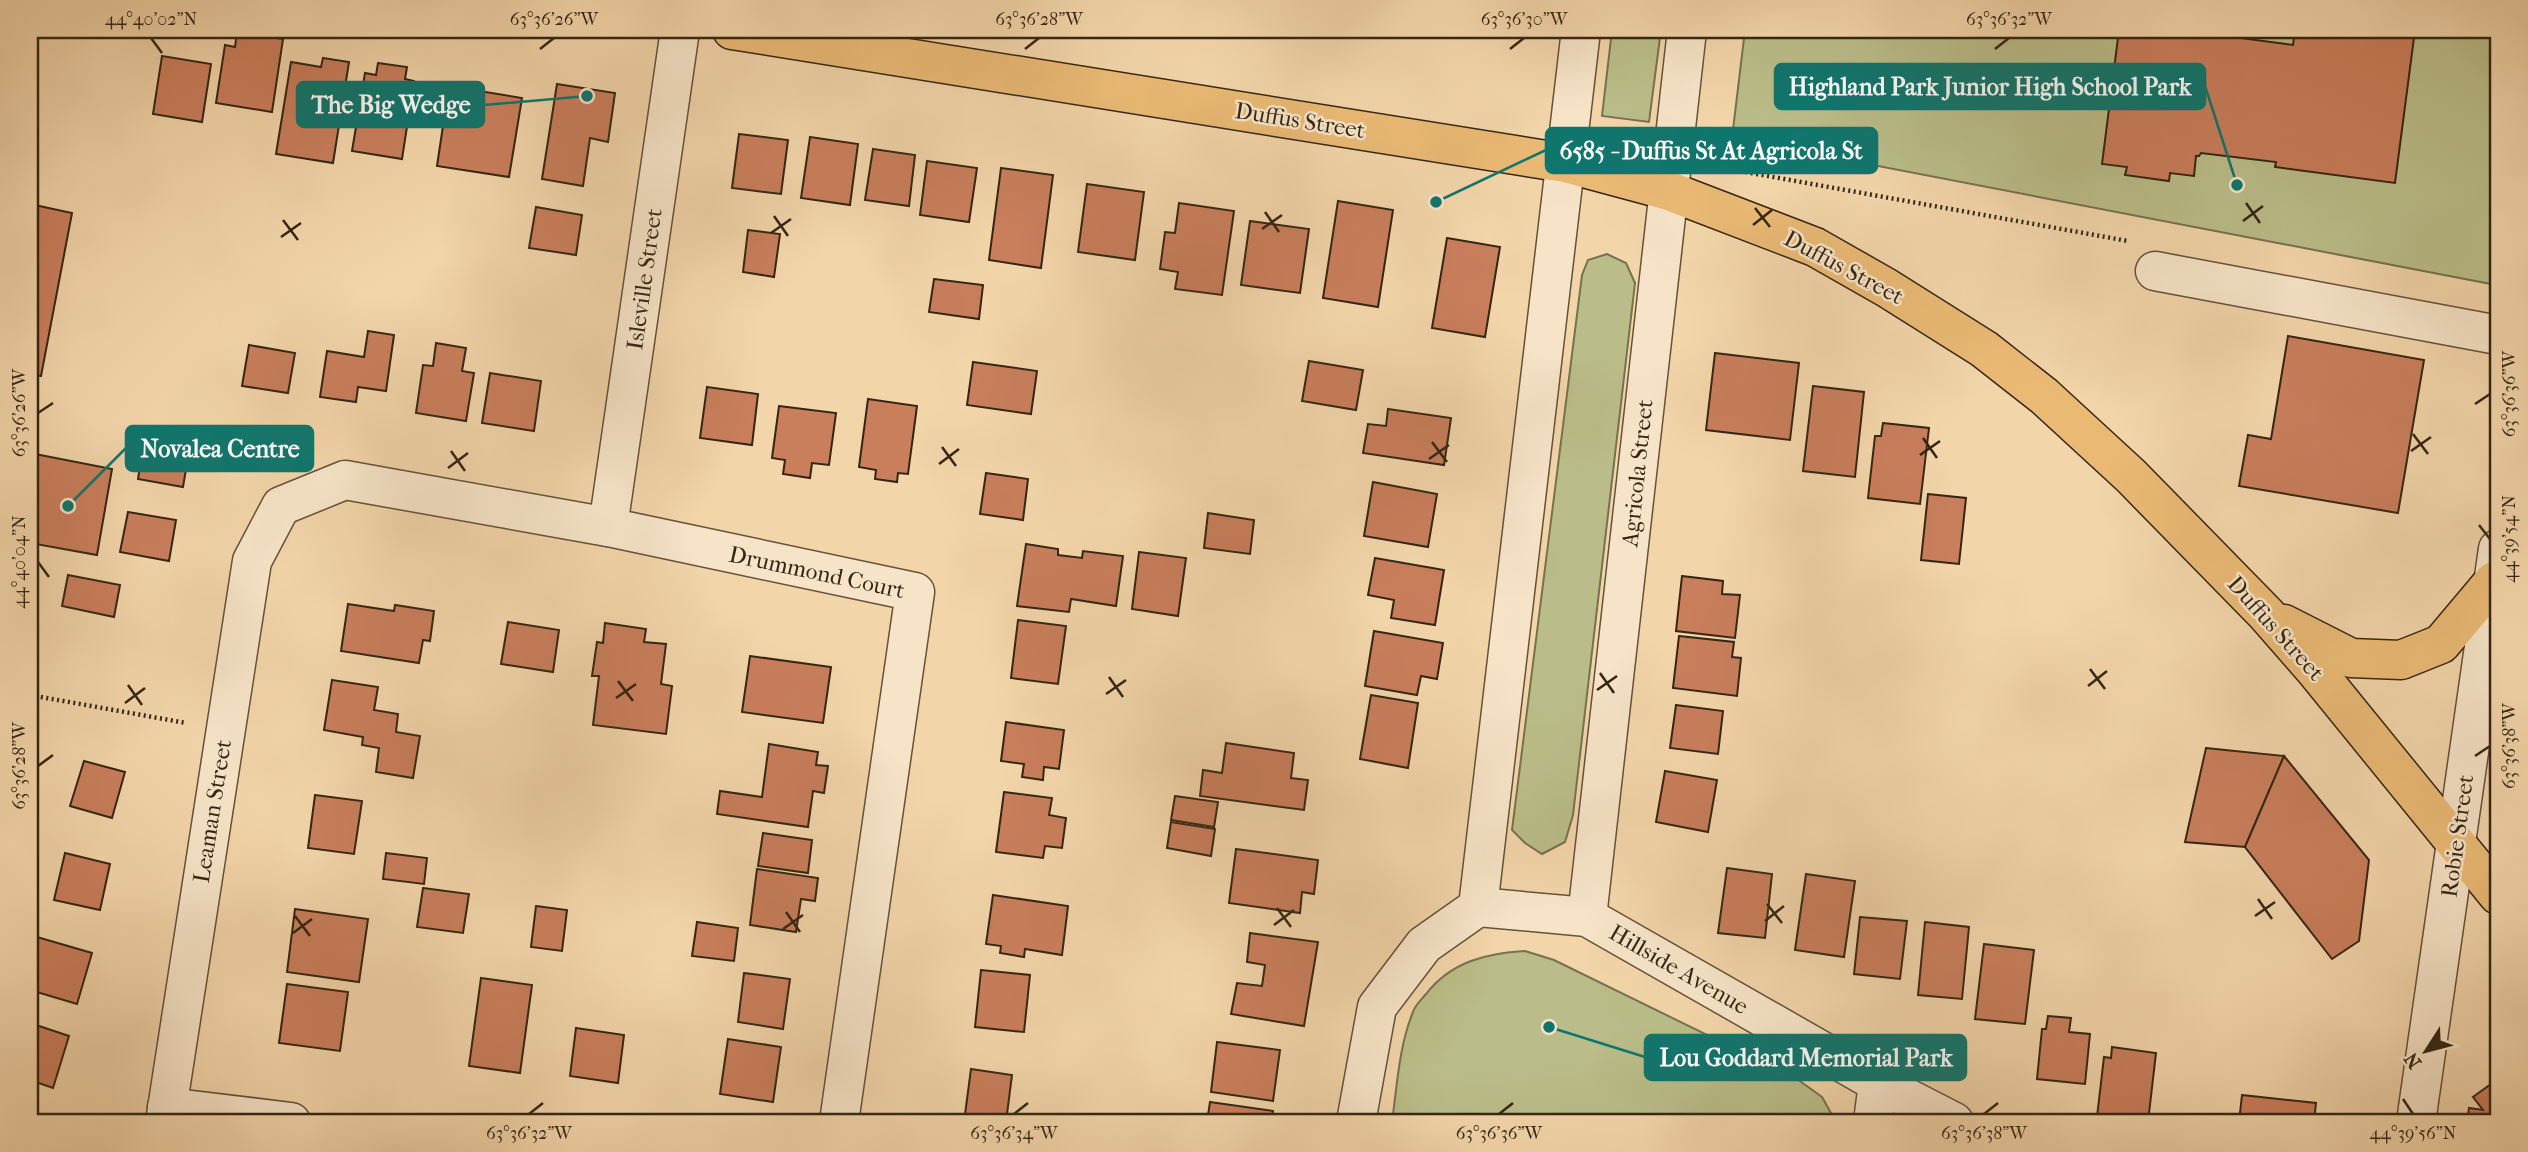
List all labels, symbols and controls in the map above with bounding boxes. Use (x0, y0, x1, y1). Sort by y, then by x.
text: 44°40'02"N (105, 9, 197, 30)
text: 63°36'26"W (510, 9, 600, 30)
text: 63°36'28"W (995, 9, 1084, 30)
text: 63°36'30"W (1481, 9, 1569, 30)
text: 63°36'32"W (1966, 9, 2053, 30)
callout: Highland Park Junior High School Park (1775, 64, 2205, 109)
text: Highland Park Junior High School Park (1789, 73, 2192, 101)
callout: The Big Wedge (297, 82, 484, 127)
text: The Big Wedge (310, 91, 471, 119)
street label: Duffus Street (1233, 97, 1367, 144)
callout: 6585 - Duffus St At Agricola St (1546, 128, 1877, 173)
text: 6585 - Duffus St At Agricola St (1559, 137, 1863, 165)
street label: Isleville Street (621, 207, 668, 352)
street label: Duffus Street (1779, 225, 1908, 310)
text: 63°36'36"W (2499, 349, 2520, 437)
text: 63°36'26"W (9, 367, 30, 457)
street label: Agricola Street (1616, 398, 1659, 549)
callout: Novalea Centre (126, 426, 313, 471)
text: Novalea Centre (140, 435, 300, 463)
text: 44°39'54"N (2499, 495, 2520, 583)
text: 44°40'04"N (9, 515, 30, 609)
street label: Drummond Court (727, 541, 907, 604)
street label: Duffus Street (2222, 571, 2330, 686)
text: 63°36'38"W (2499, 702, 2520, 789)
text: 63°36'28"W (9, 721, 30, 810)
street label: Leaman Street (188, 737, 237, 885)
street label: Robie Street (2436, 773, 2479, 899)
street label: Hillside Avenue (1604, 919, 1753, 1020)
north arrow (2392, 1016, 2462, 1086)
callout: Lou Goddard Memorial Park (1645, 1035, 1966, 1080)
text: Lou Goddard Memorial Park (1659, 1044, 1953, 1072)
text: N (2400, 1048, 2426, 1073)
text: 63°36'32"W (486, 1123, 573, 1144)
text: 63°36'34"W (970, 1123, 1059, 1144)
text: 63°36'36"W (1456, 1123, 1544, 1144)
text: 63°36'38"W (1941, 1123, 2028, 1144)
text: 44°39'56"N (2370, 1123, 2457, 1144)

